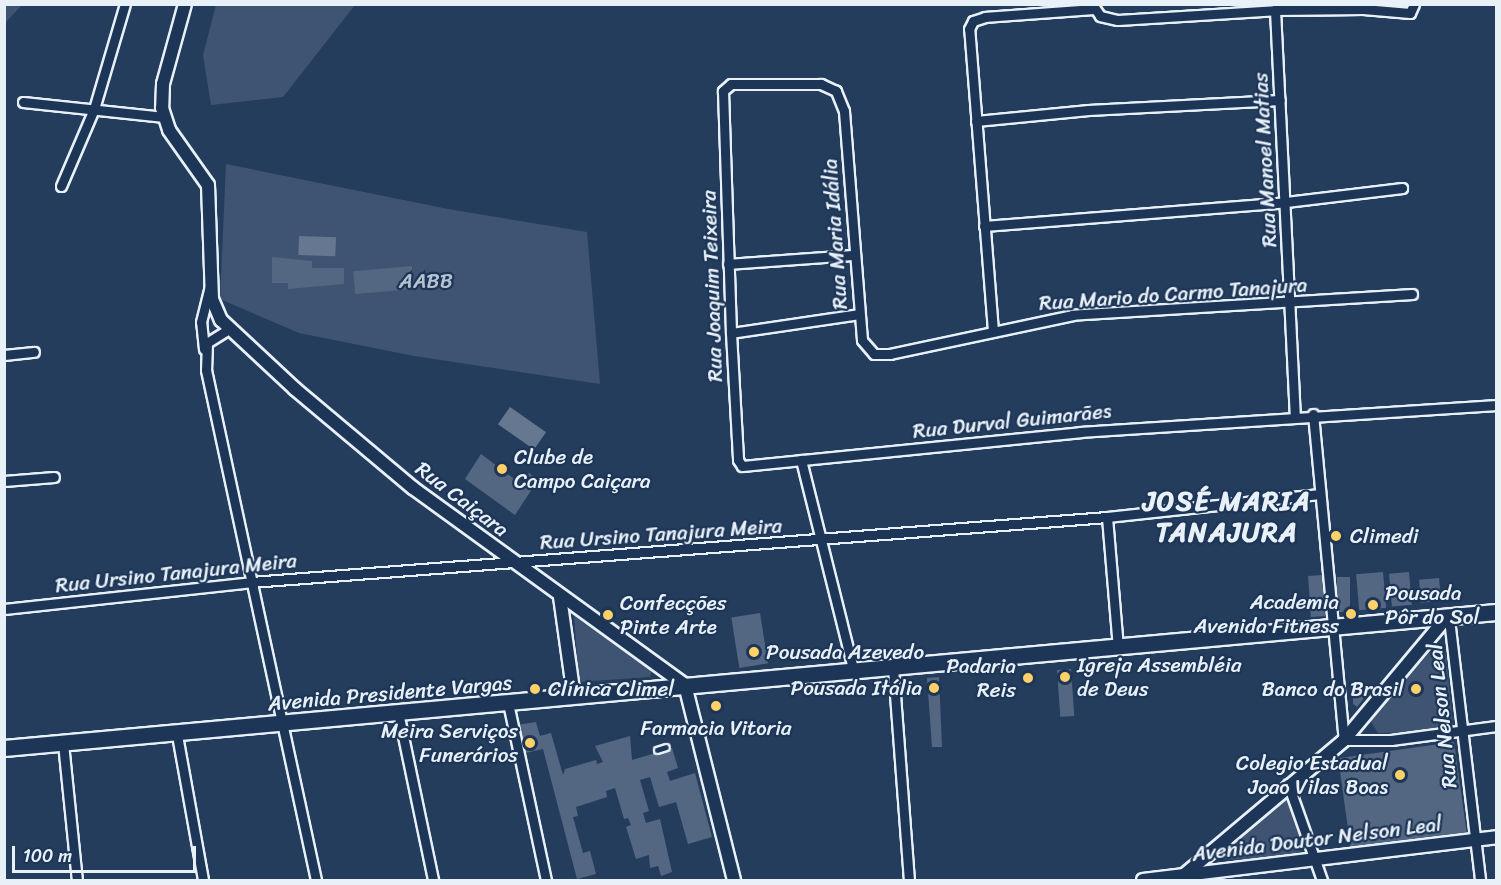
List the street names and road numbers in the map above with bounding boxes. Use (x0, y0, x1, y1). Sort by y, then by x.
street label: Rua Manoel Matias (1248, 72, 1282, 248)
street label: Rua Maria Idália (817, 158, 853, 310)
street label: Rua Joaquim Teixeira (696, 190, 728, 382)
street label: Rua Mario do Carmo Tanajura (1038, 272, 1308, 316)
street label: Rua Durval Guimarães (911, 398, 1113, 444)
street label: Rua Caiçara (411, 456, 513, 542)
street label: Rua Ursino Tanajura Meira (539, 513, 783, 555)
street label: Rua Ursino Tanajura Meira (54, 548, 298, 598)
street label: Rua Nelson Leal (1422, 642, 1462, 790)
street label: Avenida Presidente Vargas (267, 670, 513, 716)
street label: Avenida Doutor Nelson Leal (1190, 811, 1444, 867)

